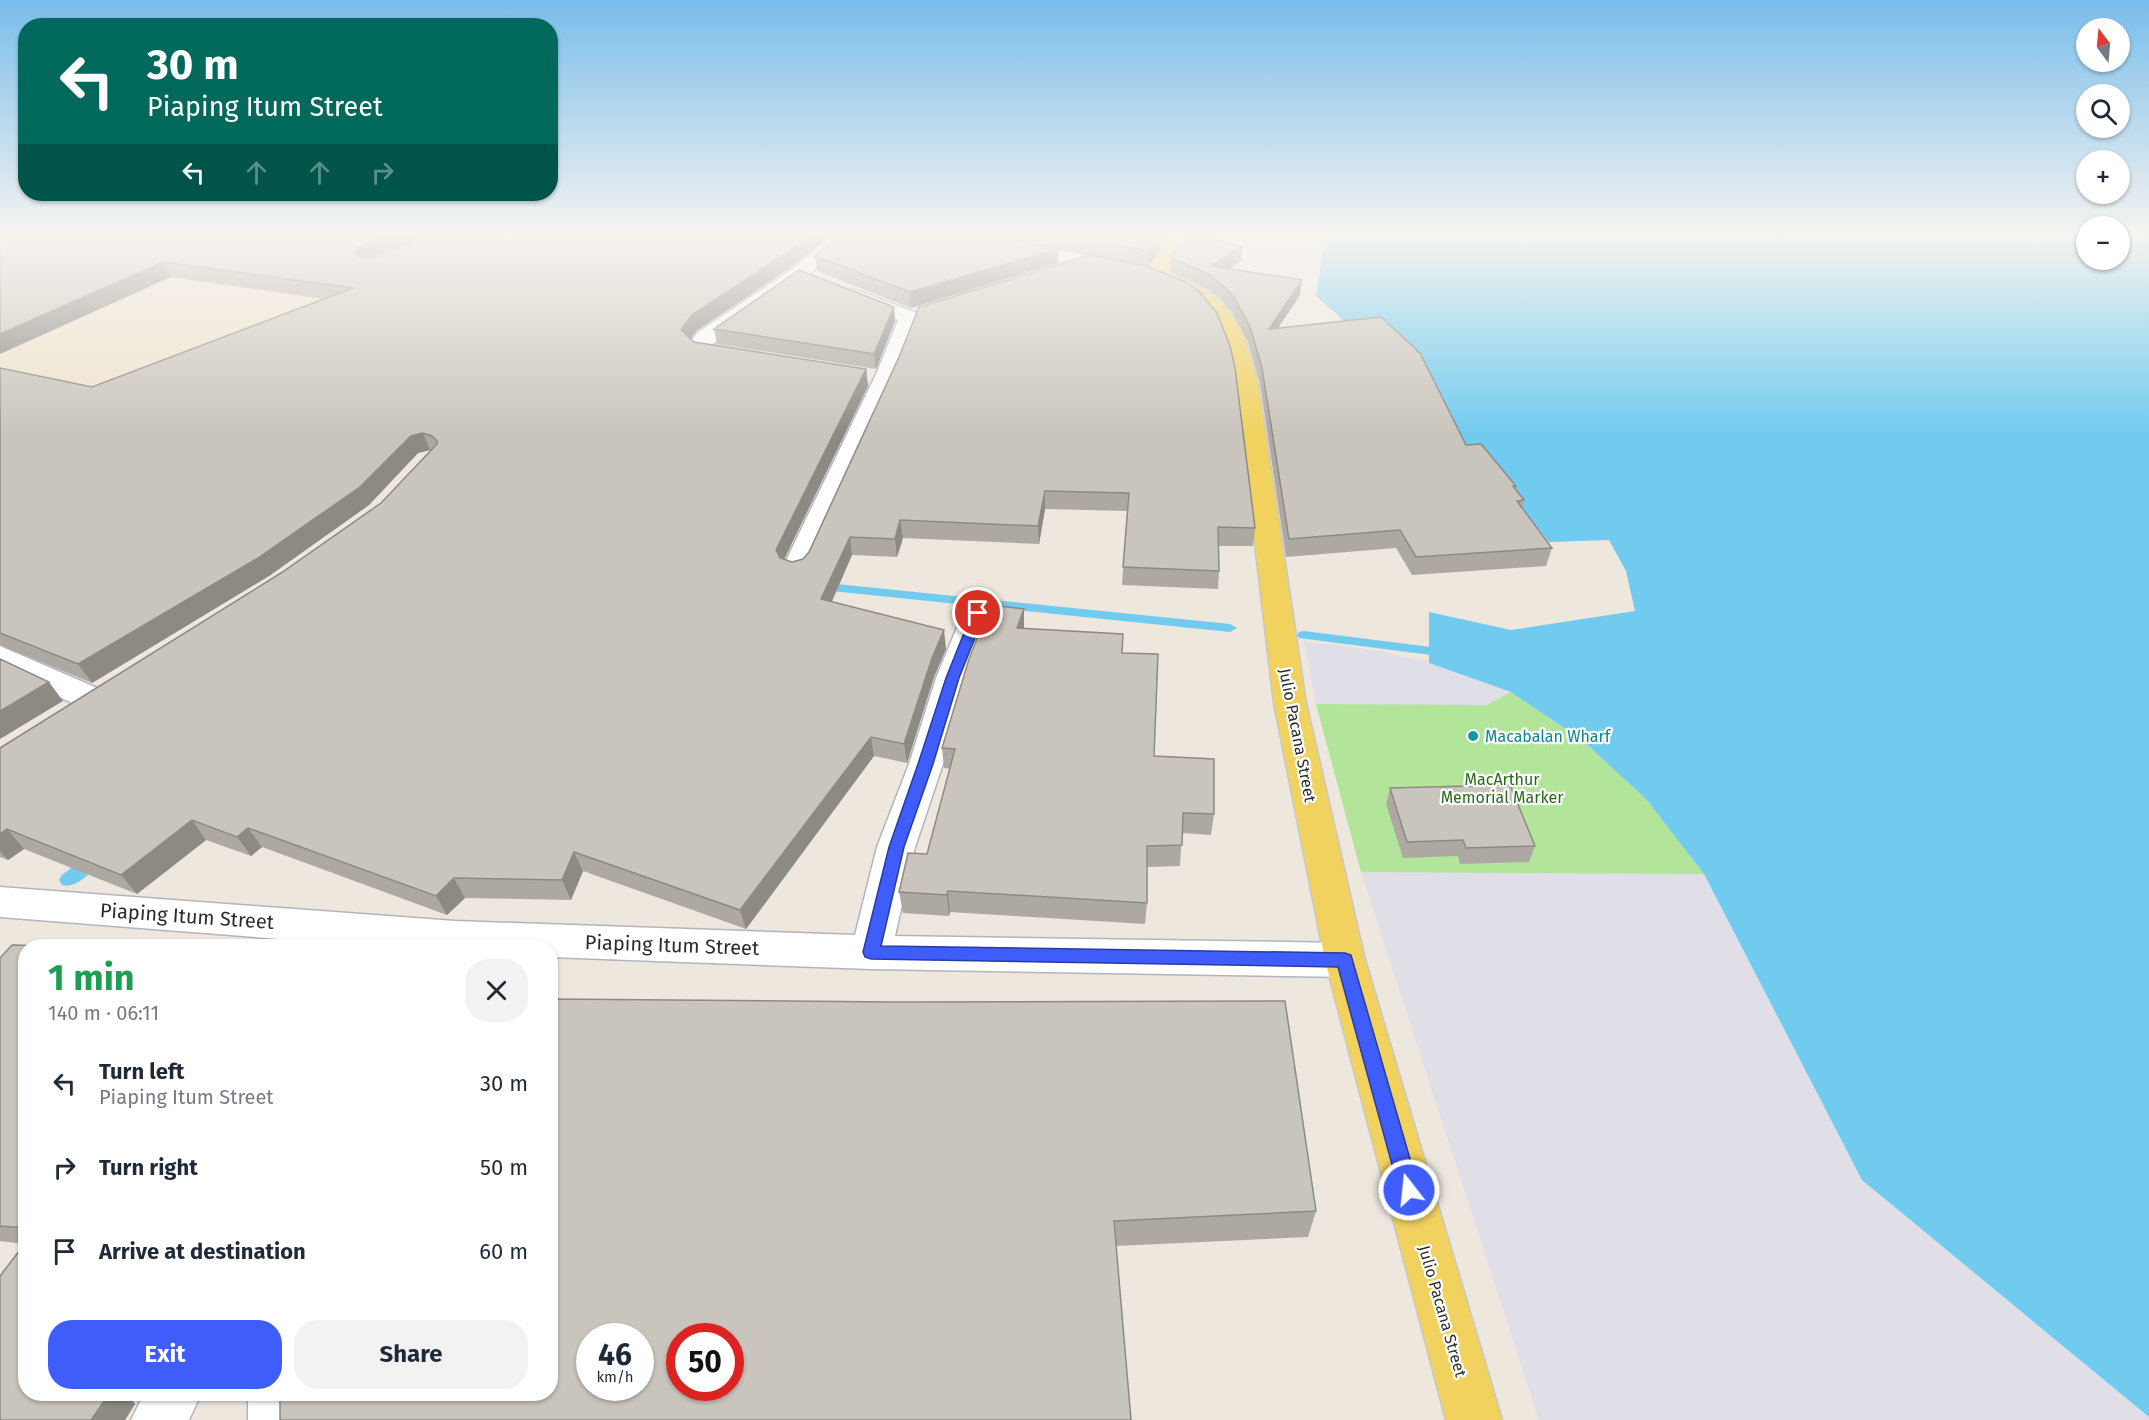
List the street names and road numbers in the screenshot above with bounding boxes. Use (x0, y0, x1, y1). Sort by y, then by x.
street label: Julio Pacana Street (1275, 667, 1320, 804)
street label: Piaping Itum Street (99, 898, 276, 934)
street label: Piaping Itum Street (584, 930, 760, 960)
street label: Julio Pacana Street (1415, 1243, 1470, 1379)

